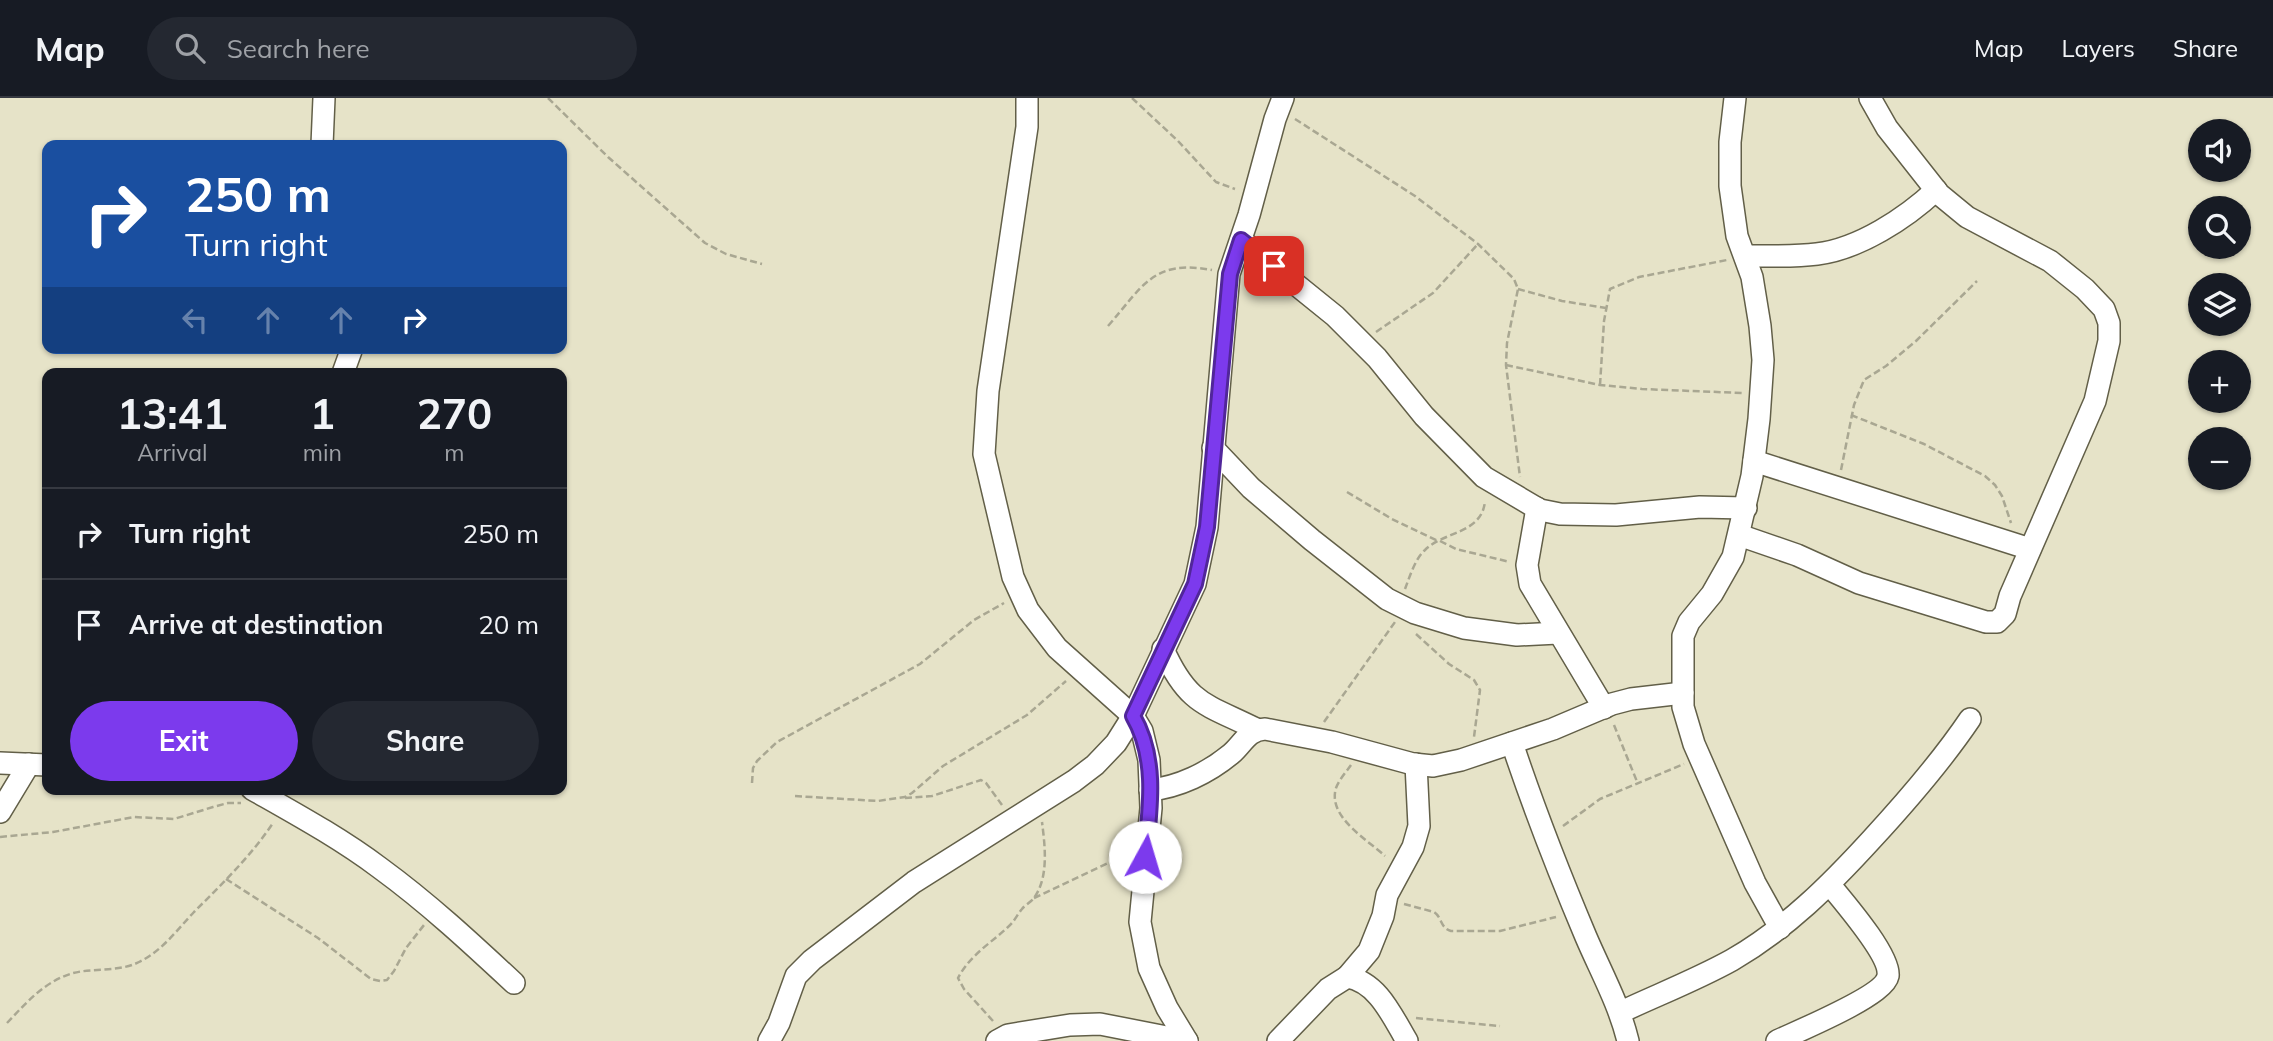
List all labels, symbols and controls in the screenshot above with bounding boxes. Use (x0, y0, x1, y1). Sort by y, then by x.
search box (147, 17, 637, 80)
text: Map (35, 28, 105, 69)
icon: search (171, 29, 209, 67)
text: Search here (227, 32, 370, 65)
text: Map (1974, 33, 2023, 63)
text: Layers (2061, 33, 2135, 63)
text: Share (2173, 33, 2238, 63)
map controls (2188, 119, 2251, 490)
button: sound (2188, 119, 2251, 182)
text: 250 m (185, 163, 331, 224)
icon: right (70, 168, 161, 259)
button: search (2188, 196, 2251, 259)
text: Turn right (185, 224, 328, 264)
pin (1244, 236, 1304, 296)
icon: arrive (1255, 247, 1293, 285)
button: layers (2188, 273, 2251, 336)
icon: left (176, 301, 214, 339)
icon: ahead (249, 301, 287, 339)
icon: ahead (322, 301, 360, 339)
icon: right (395, 301, 433, 339)
button: + (2188, 350, 2251, 413)
text: 13:41 (117, 387, 228, 440)
text: 1 (310, 387, 335, 440)
text: 270 (417, 387, 492, 440)
button: − (2188, 427, 2251, 490)
text: Arrival (137, 438, 208, 467)
text: min (303, 438, 342, 467)
text: m (444, 438, 465, 467)
icon: right (70, 515, 108, 553)
text: Turn right (129, 517, 250, 550)
text: 250 m (463, 517, 539, 550)
icon: arrive (70, 606, 108, 644)
text: Arrive at destination (129, 608, 384, 641)
text: 20 m (478, 608, 539, 641)
button: Exit (70, 701, 298, 781)
button: Share (312, 701, 539, 781)
position arrow (1108, 820, 1182, 894)

